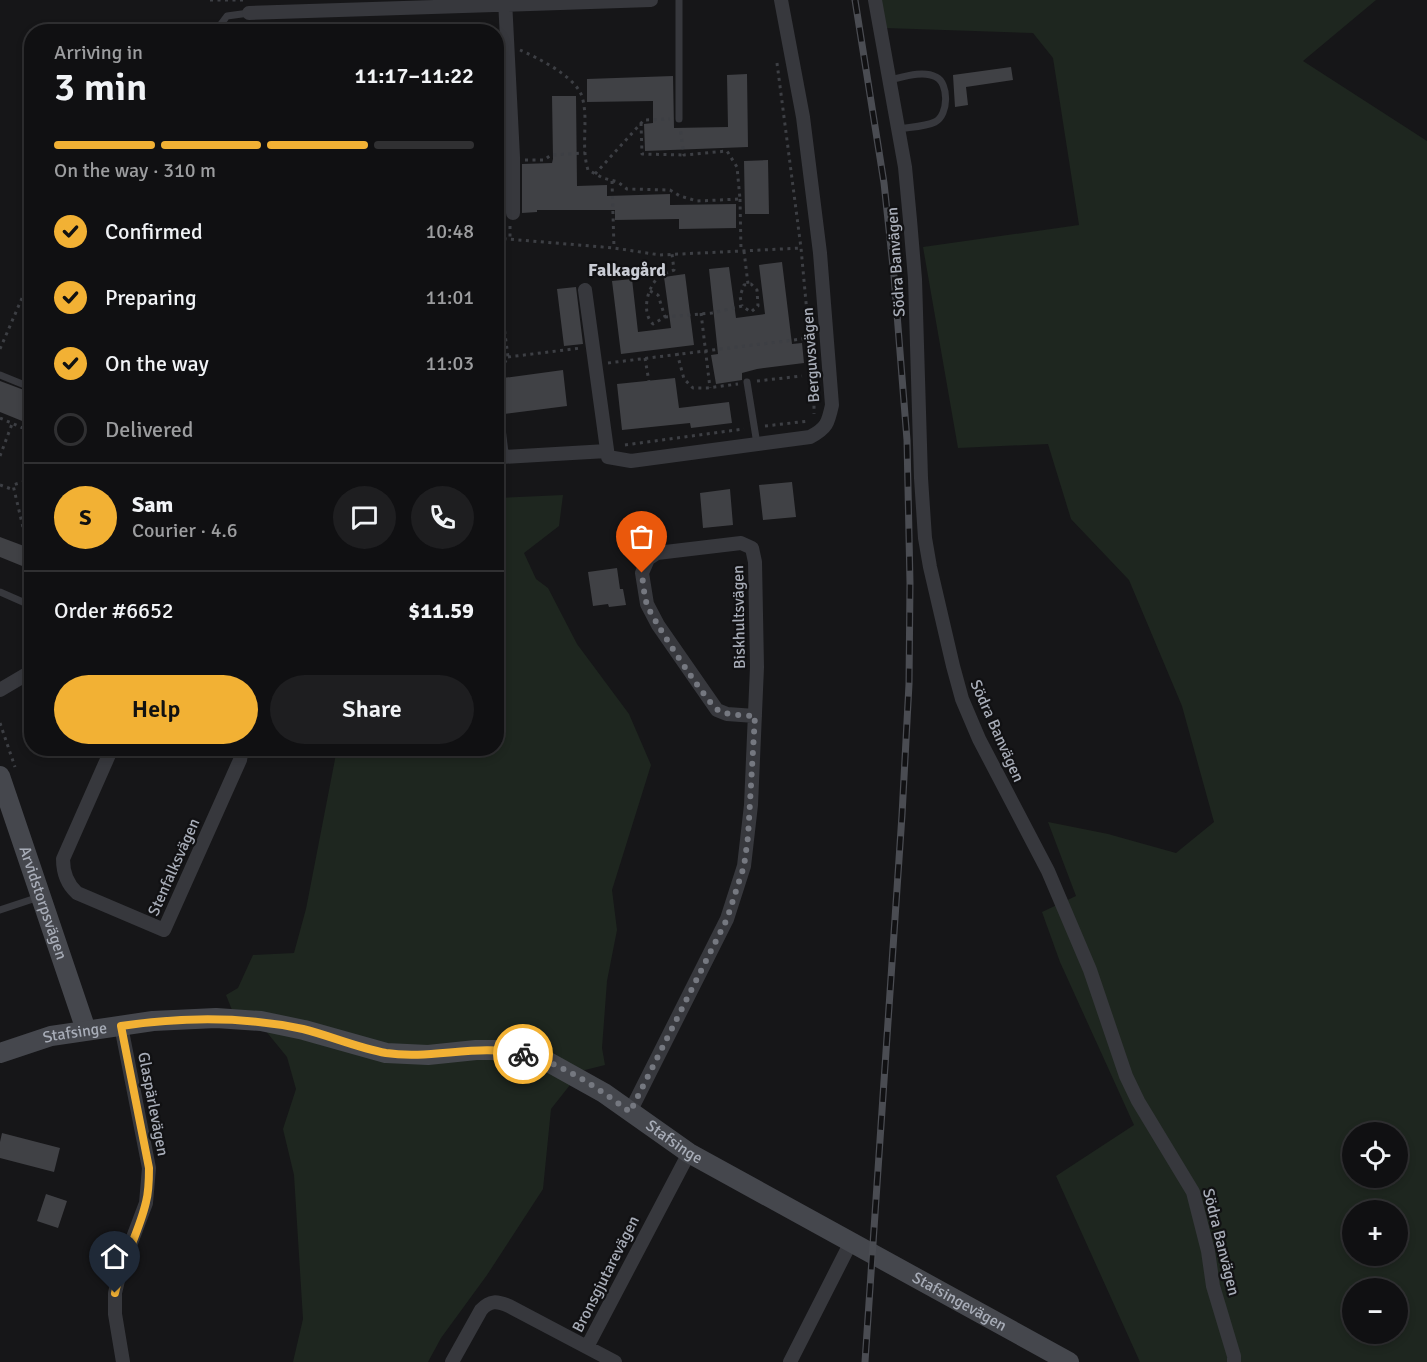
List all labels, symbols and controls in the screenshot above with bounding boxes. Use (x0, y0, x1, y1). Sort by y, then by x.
text: Arriving in (54, 40, 143, 65)
text: 11:17–11:22 (355, 62, 474, 89)
text: 3 min (54, 63, 147, 111)
text: On the way · 310 m (54, 158, 216, 183)
street label: Södra Banvägen (882, 206, 910, 318)
icon: check (54, 215, 87, 248)
text: Confirmed (105, 218, 203, 245)
text: 10:48 (425, 219, 474, 244)
district label: Falkagård (588, 259, 666, 281)
icon: check (54, 281, 87, 314)
text: Preparing (105, 284, 197, 311)
text: 11:01 (425, 285, 474, 310)
street label: Berguvsvägen (798, 307, 824, 403)
icon: check (54, 347, 87, 380)
text: On the way (105, 350, 209, 377)
text: 11:03 (425, 351, 474, 376)
text: Delivered (105, 416, 193, 443)
button: chat (333, 486, 396, 549)
button: phone (411, 486, 474, 549)
text: Sam (132, 491, 173, 518)
text: S (79, 504, 92, 531)
pin (616, 511, 667, 573)
text: Courier · 4.6 (132, 518, 238, 543)
icon: bag (625, 520, 658, 553)
street label: Biskhultsvägen (728, 565, 750, 669)
text: Order #6652 (54, 597, 174, 624)
text: $11.59 (408, 597, 474, 624)
button: Help (54, 675, 258, 744)
button: Share (270, 675, 474, 744)
street label: Södra Banvägen (966, 677, 1028, 785)
street label: Stenfalksvägen (144, 815, 204, 919)
street label: Arvidstorpsvägen (14, 843, 71, 962)
street label: Stafsinge (40, 1018, 108, 1048)
courier (493, 1024, 553, 1084)
icon: bike (507, 1038, 540, 1071)
street label: Glaspärlevägen (133, 1050, 173, 1158)
street label: Stafsinge (642, 1116, 706, 1168)
map controls (1342, 1122, 1408, 1344)
button: locate (1342, 1122, 1408, 1188)
street label: Södra Banvägen (1198, 1186, 1244, 1298)
button: + (1342, 1200, 1408, 1266)
street label: Bronsgjutarevägen (568, 1212, 644, 1336)
pin (89, 1231, 140, 1293)
icon: home (98, 1240, 131, 1273)
street label: Stafsingevägen (909, 1268, 1010, 1336)
button: − (1342, 1278, 1408, 1344)

